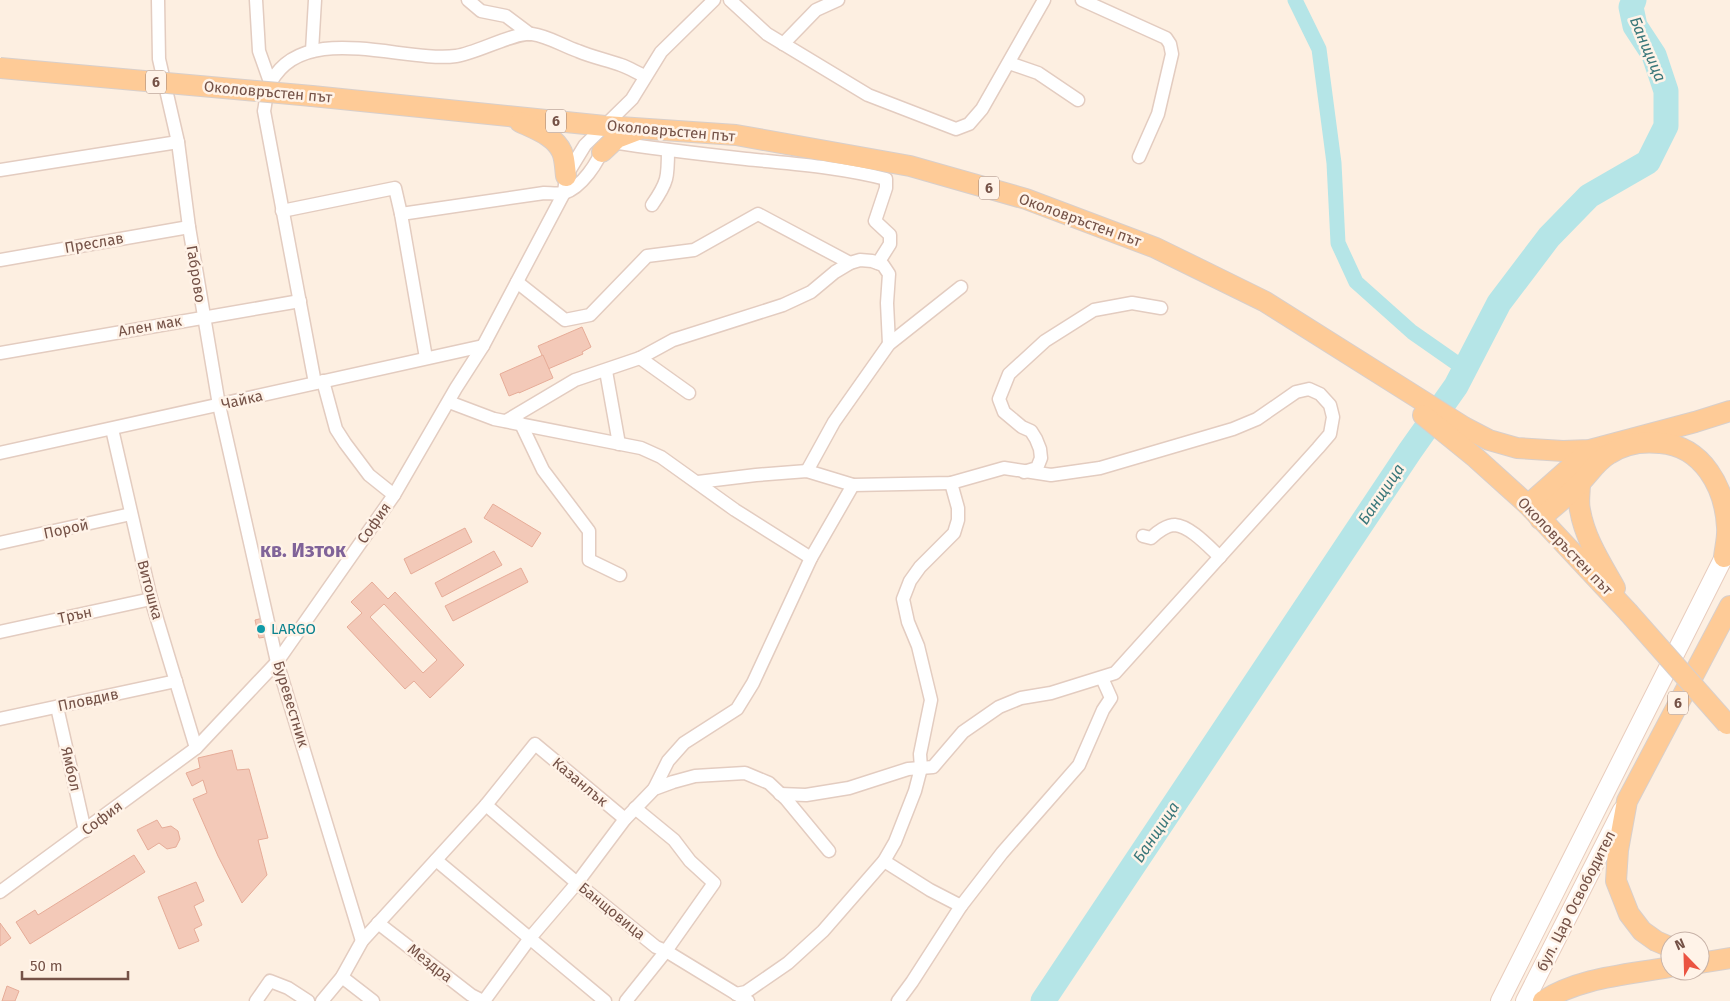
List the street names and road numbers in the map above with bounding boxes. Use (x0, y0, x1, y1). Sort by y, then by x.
road number: 6 (146, 70, 166, 94)
street label: Околовръстен път (203, 77, 333, 107)
road number: 6 (546, 110, 566, 132)
street label: Околовръстен път (606, 116, 736, 146)
road number: 6 (979, 177, 999, 200)
street label: Околовръстен път (1016, 190, 1144, 251)
street label: Преслав (63, 229, 125, 257)
street label: Габрово (183, 244, 209, 304)
street label: Ален мак (117, 312, 183, 340)
street label: Чайка (219, 386, 265, 414)
street label: Околовръстен път (1514, 493, 1616, 599)
street label: София (353, 499, 395, 547)
street label: Порой (42, 515, 90, 543)
street label: Витошка (133, 558, 167, 622)
street label: Трън (56, 603, 94, 627)
street label: Буревестник (269, 659, 313, 750)
street label: Пловдив (56, 685, 120, 715)
road number: 6 (1668, 691, 1688, 714)
street label: Ямбол (57, 745, 85, 793)
street label: Казанлък (549, 754, 611, 810)
street label: София (78, 797, 126, 839)
street label: бул. Цар Освободител (1533, 828, 1619, 974)
street label: Банщовица (575, 879, 649, 943)
street label: Мездра (404, 940, 456, 986)

